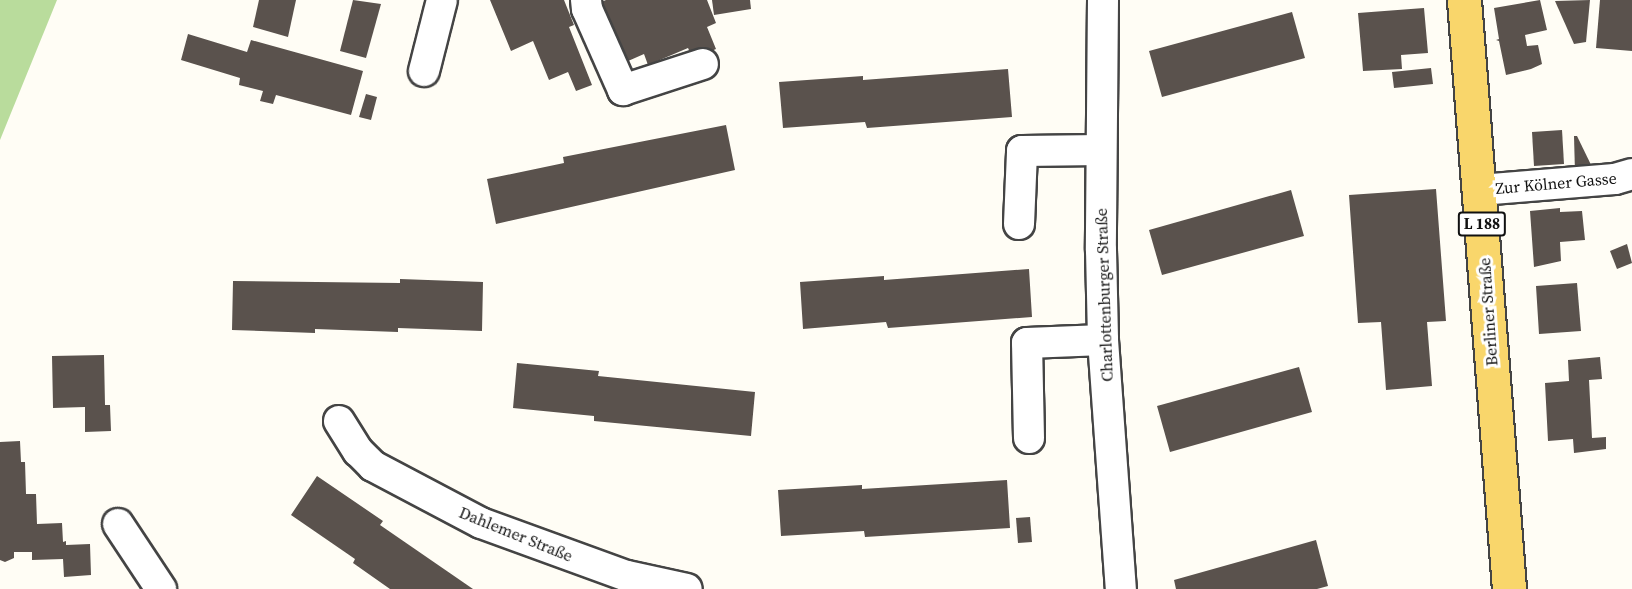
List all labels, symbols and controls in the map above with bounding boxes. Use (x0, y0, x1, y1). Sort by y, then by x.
street label: Zur Kölner Gasse (1495, 168, 1617, 198)
street label: Charlottenburger Straße (1091, 208, 1117, 382)
road number: L 188 (1456, 212, 1508, 236)
street label: Berliner Straße (1475, 257, 1501, 367)
street label: Dahlemer Straße (456, 502, 576, 566)

